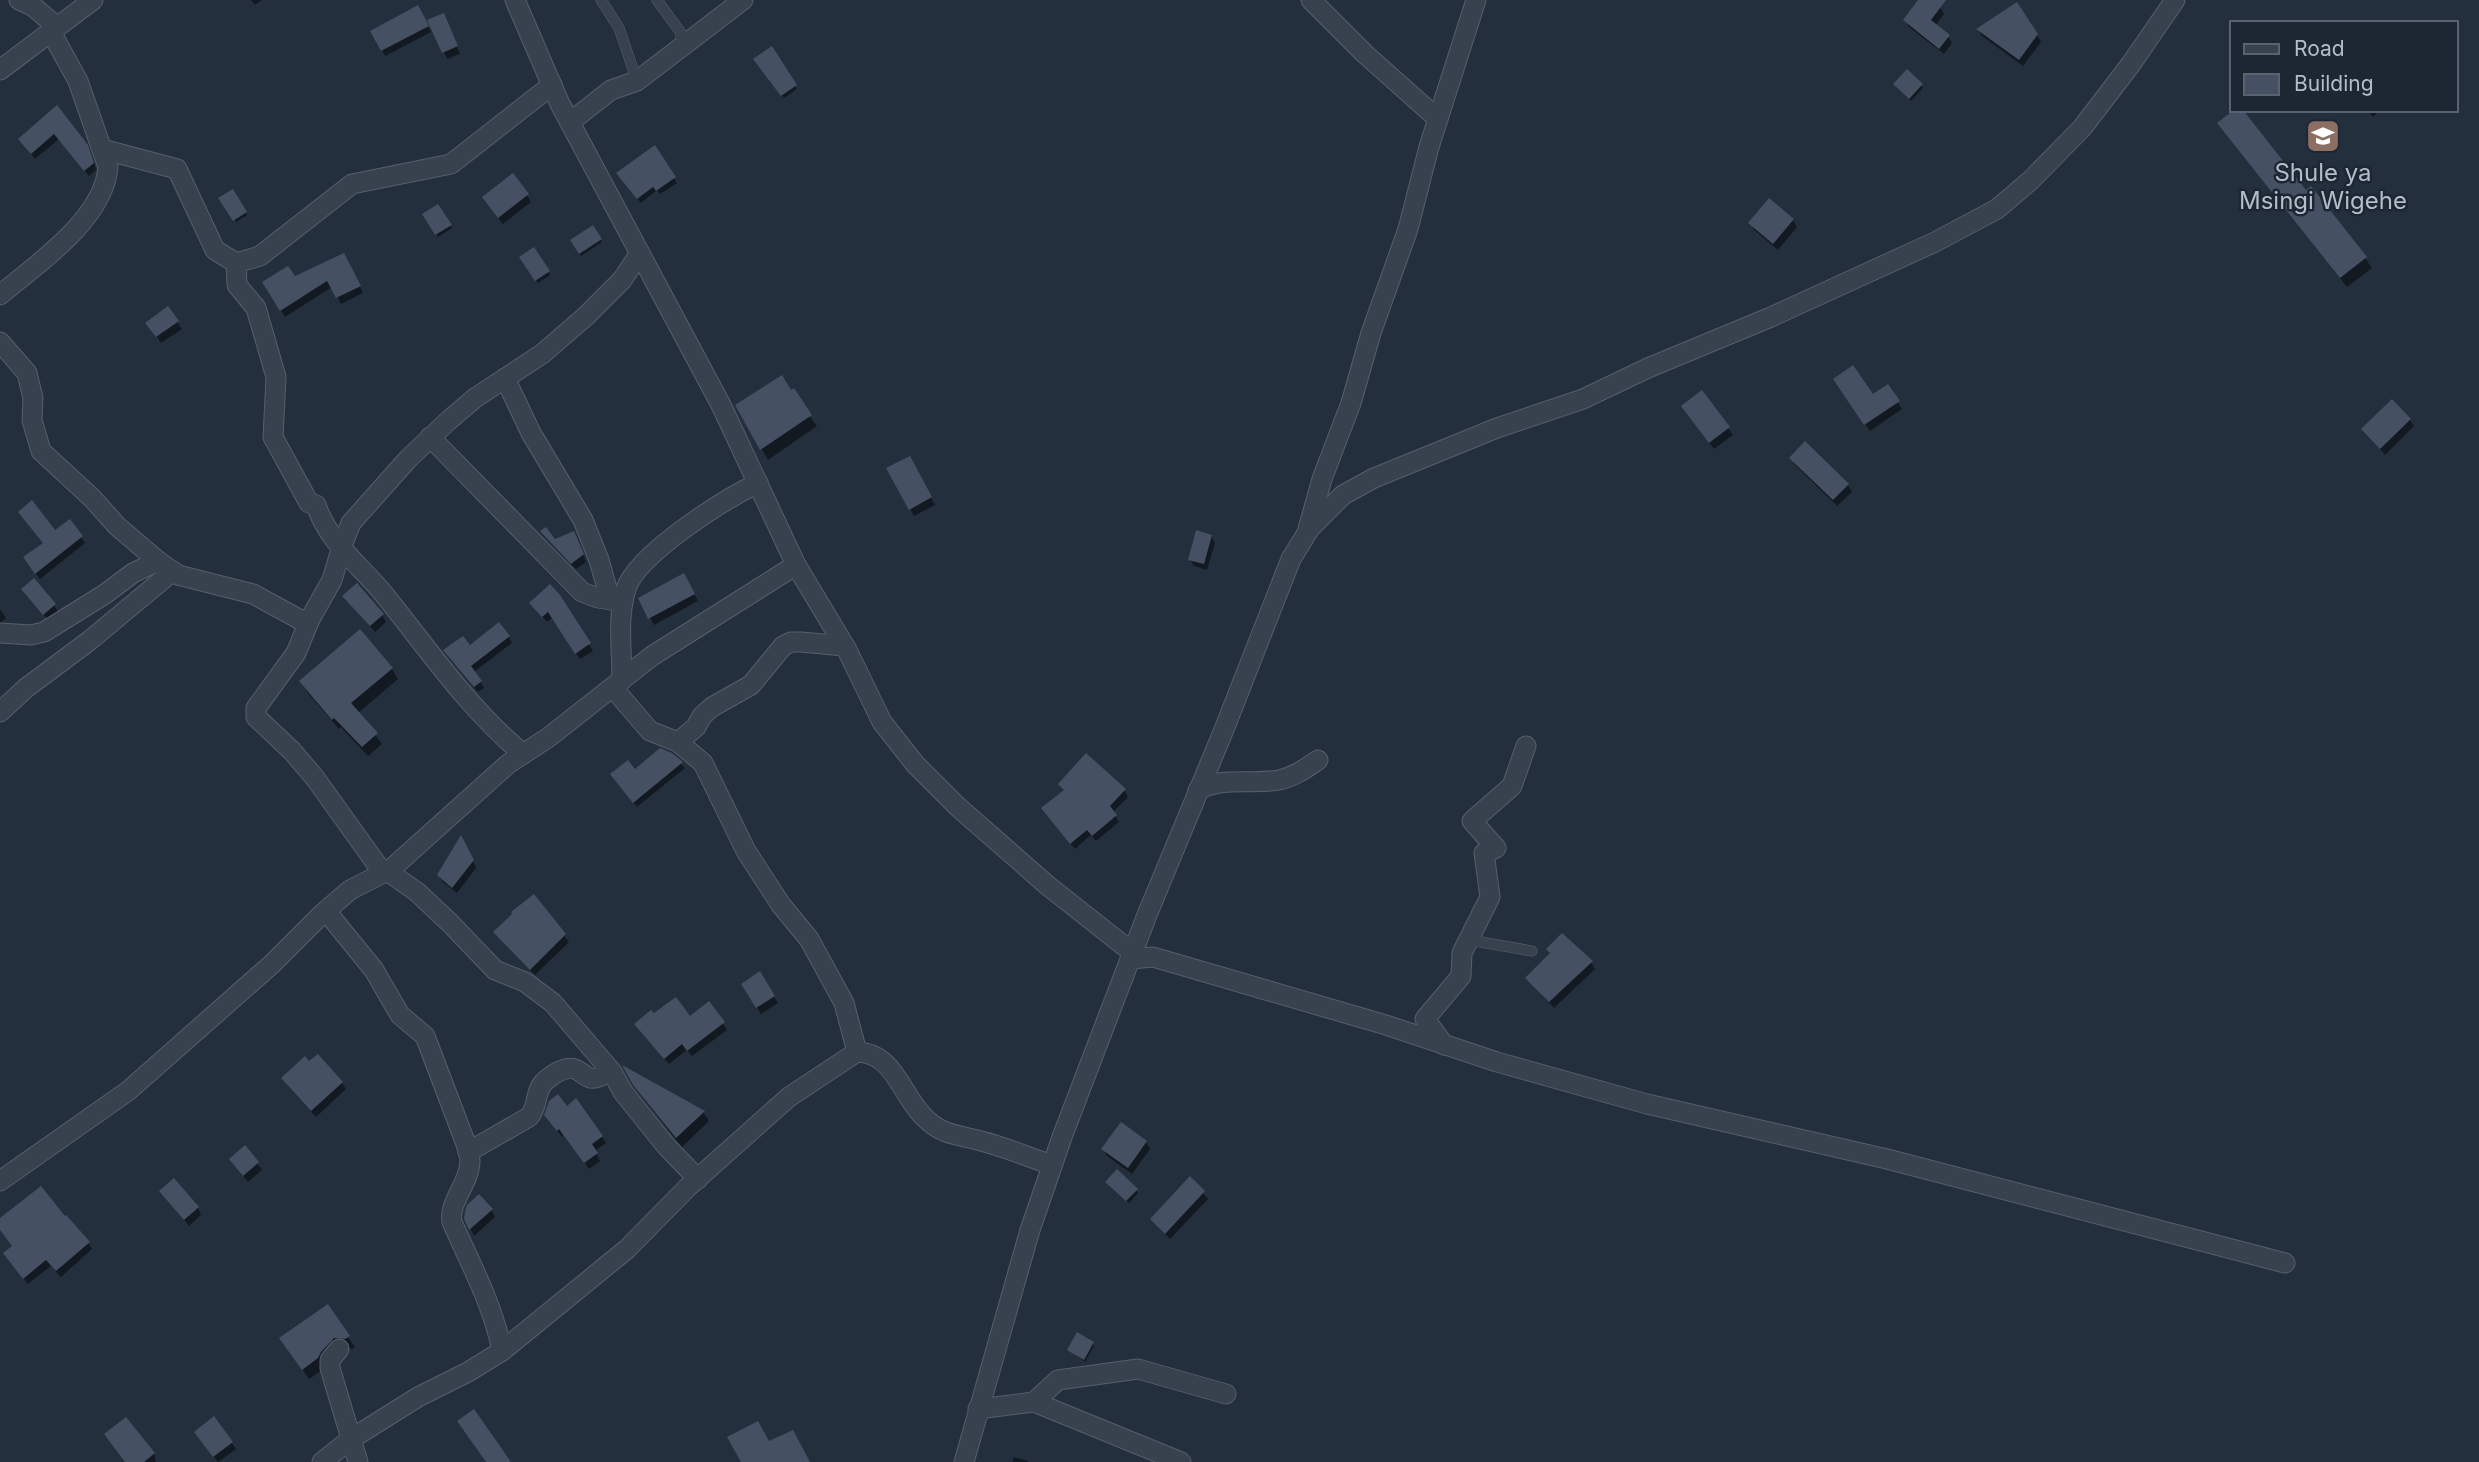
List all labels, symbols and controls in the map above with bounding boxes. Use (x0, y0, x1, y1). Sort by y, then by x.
legend (2230, 21, 2458, 112)
text: Road (2294, 36, 2345, 61)
text: Building (2294, 71, 2374, 96)
school or university icon: Shule ya Msingi Wigehe (2304, 117, 2342, 155)
place label: Shule ya Msingi Wigehe (2239, 158, 2407, 215)

